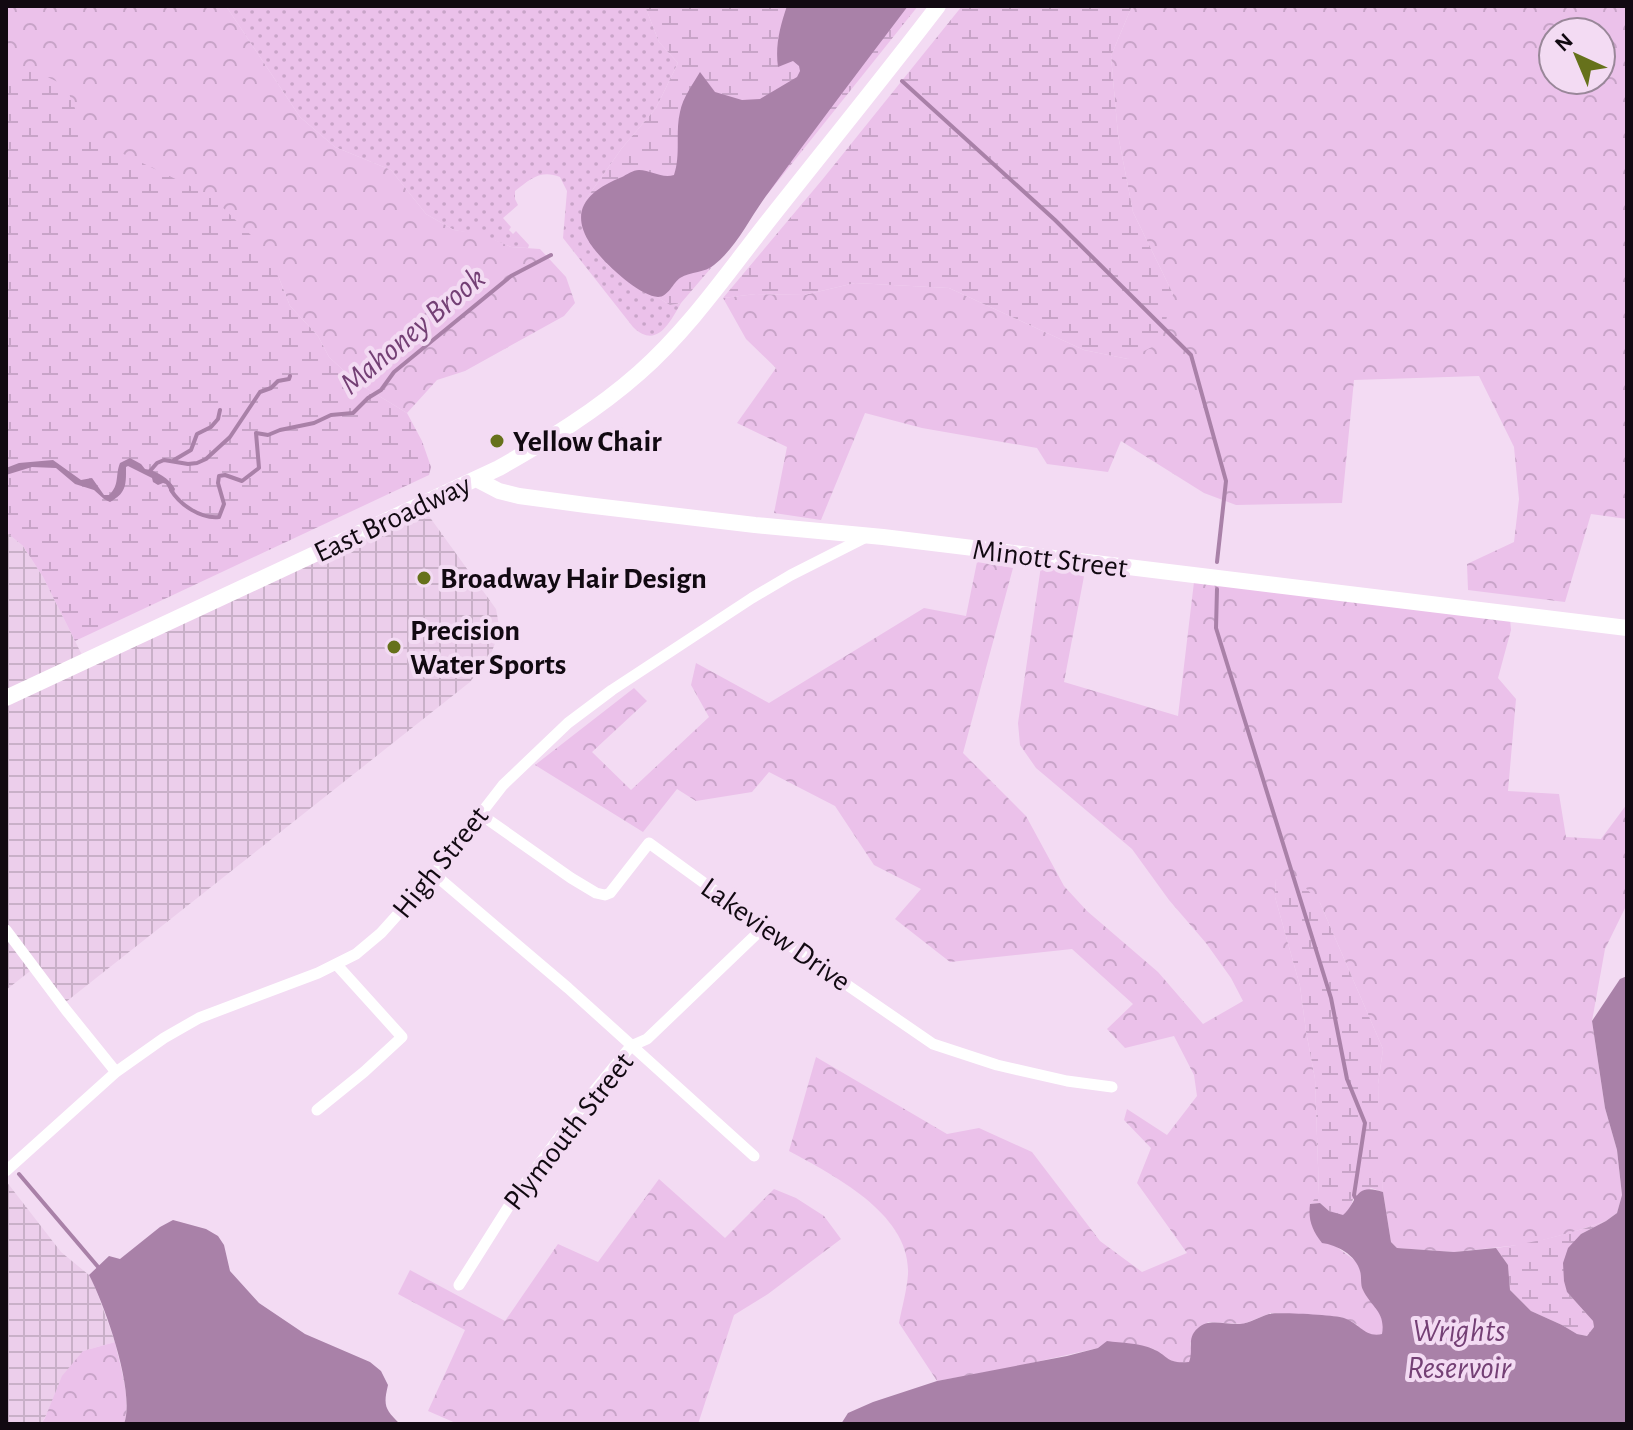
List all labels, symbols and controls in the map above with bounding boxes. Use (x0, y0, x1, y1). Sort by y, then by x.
north arrow (1537, 16, 1617, 96)
text: N (1551, 29, 1577, 56)
water label: Mahoney Brook (334, 261, 491, 400)
place label: Yellow Chair (513, 427, 662, 457)
marker: Yellow Chair (488, 432, 506, 450)
street label: East Broadway (310, 470, 475, 568)
street label: Minott Street (971, 535, 1129, 583)
place label: Broadway Hair Design (440, 564, 707, 594)
marker: Broadway Hair Design (415, 569, 433, 587)
place label: Precision Water Sports (410, 616, 566, 680)
marker: Precision Water Sports (385, 638, 403, 656)
street label: High Street (387, 801, 495, 924)
street label: Lakeview Drive (695, 872, 856, 997)
street label: Plymouth Street (498, 1047, 640, 1216)
water label: Wrights Reservoir (1407, 1315, 1513, 1384)

